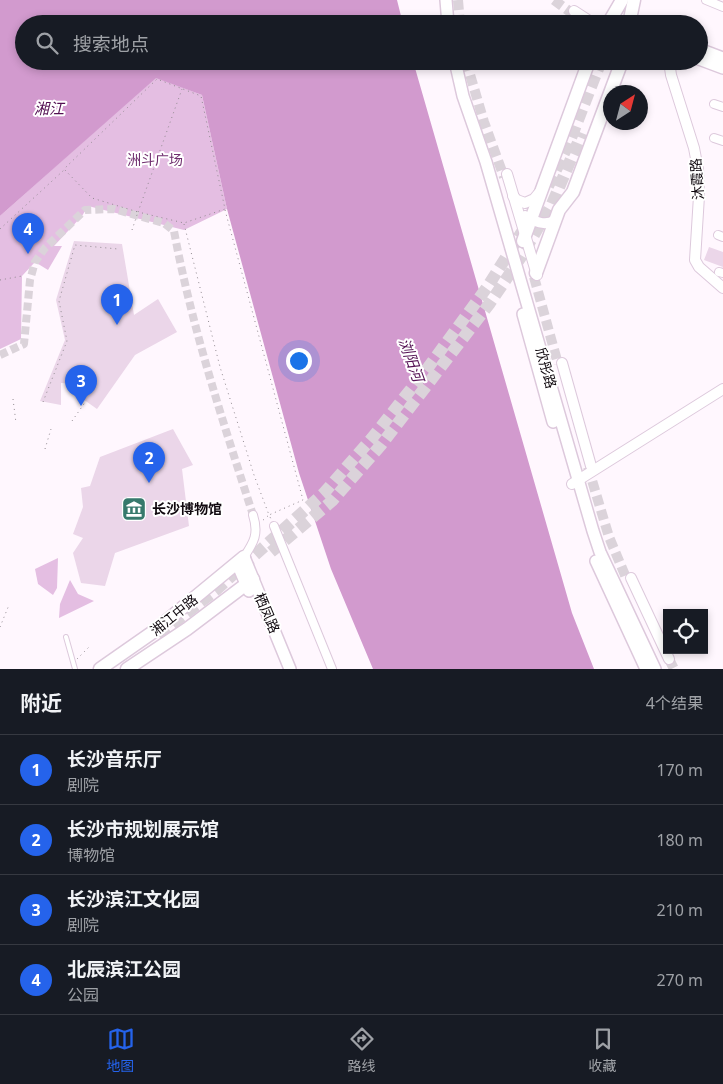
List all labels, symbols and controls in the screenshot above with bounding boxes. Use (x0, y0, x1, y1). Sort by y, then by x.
search box (15, 15, 708, 70)
icon: search (33, 29, 61, 57)
text: 搜索地点 (73, 31, 149, 57)
north arrow (603, 85, 648, 130)
water label: 湘江 (34, 98, 66, 118)
park label: 洲斗广场 (127, 150, 183, 169)
street label: 沐霞路 (686, 157, 707, 201)
pin: 4 (12, 213, 44, 254)
pin: 1 (101, 284, 133, 325)
water label: 浏阳河 (395, 335, 430, 387)
street label: 欣彤路 (532, 345, 561, 391)
your location (286, 348, 312, 374)
pin: 3 (65, 365, 97, 406)
pin: 2 (133, 442, 165, 483)
museum icon: 长沙博物馆 (121, 496, 147, 522)
place label: 长沙博物馆 (152, 499, 222, 518)
street label: 湘江中路 (146, 590, 201, 640)
street label: 栖凤路 (251, 590, 284, 636)
map controls (663, 609, 708, 654)
button: locate (663, 609, 708, 654)
text: 附近 (20, 689, 62, 717)
text: 4个结果 (646, 692, 703, 714)
text: 长沙音乐厅 (67, 746, 162, 772)
text: 1 (31, 759, 41, 781)
text: 170 m (656, 759, 703, 781)
text: 剧院 (67, 774, 99, 796)
text: 长沙市规划展示馆 (67, 816, 219, 842)
text: 2 (31, 829, 41, 851)
text: 180 m (656, 829, 703, 851)
text: 博物馆 (67, 844, 115, 866)
text: 长沙滨江文化园 (67, 886, 200, 912)
text: 3 (31, 899, 41, 921)
text: 210 m (656, 899, 703, 921)
text: 剧院 (67, 914, 99, 936)
text: 北辰滨江公园 (67, 956, 181, 982)
text: 4 (31, 969, 41, 991)
text: 270 m (656, 969, 703, 991)
text: 公园 (67, 984, 99, 1006)
tab: 地图 (107, 1025, 135, 1075)
tab: 路线 (348, 1025, 376, 1075)
tab: 收藏 (589, 1025, 617, 1075)

